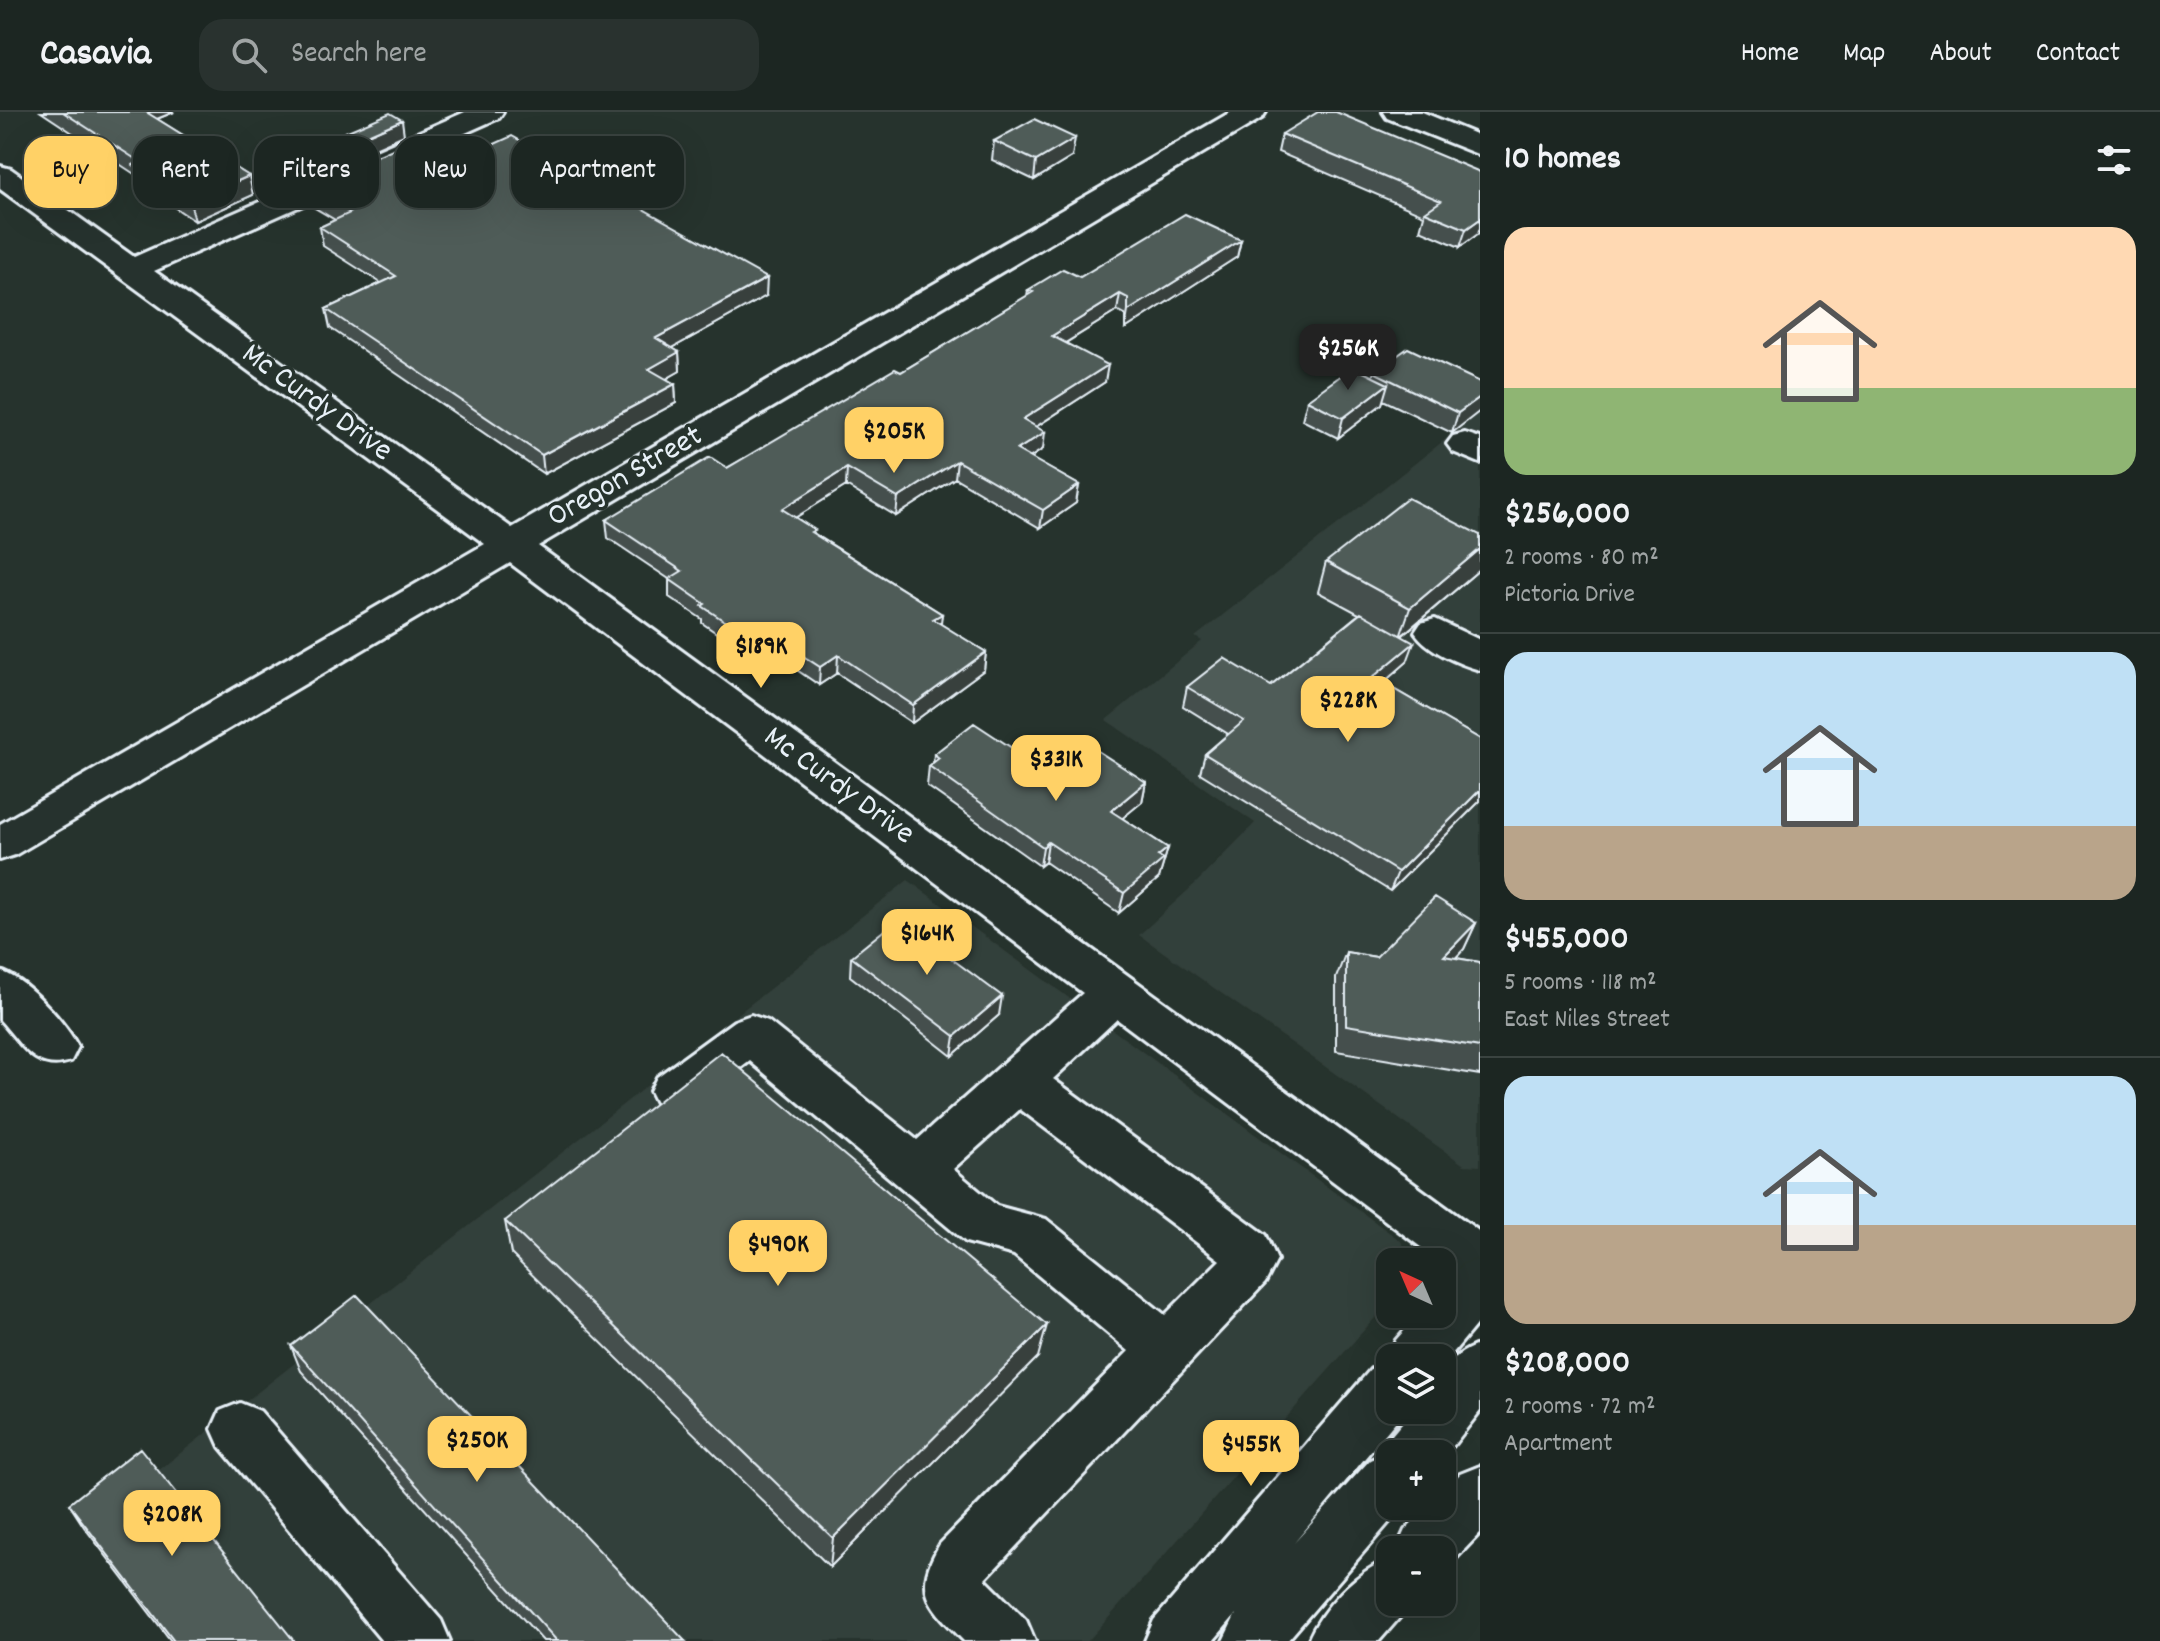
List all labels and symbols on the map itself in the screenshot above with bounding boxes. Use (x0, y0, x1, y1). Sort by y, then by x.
pin: $256K (1292, 324, 1404, 392)
street label: Mc Curdy Drive (231, 333, 401, 475)
pin: $205K (838, 407, 950, 475)
street label: Oregon Street (540, 415, 712, 541)
pin: $189K (705, 622, 817, 690)
pin: $228K (1292, 676, 1404, 744)
street label: Mc Curdy Drive (753, 716, 923, 858)
pin: $331K (1000, 735, 1112, 803)
pin: $164K (871, 909, 983, 977)
pin: $490K (722, 1220, 834, 1288)
north arrow (1376, 1248, 1456, 1328)
pin: $250K (421, 1416, 533, 1484)
pin: $455K (1195, 1420, 1307, 1488)
pin: $208K (116, 1490, 228, 1558)

